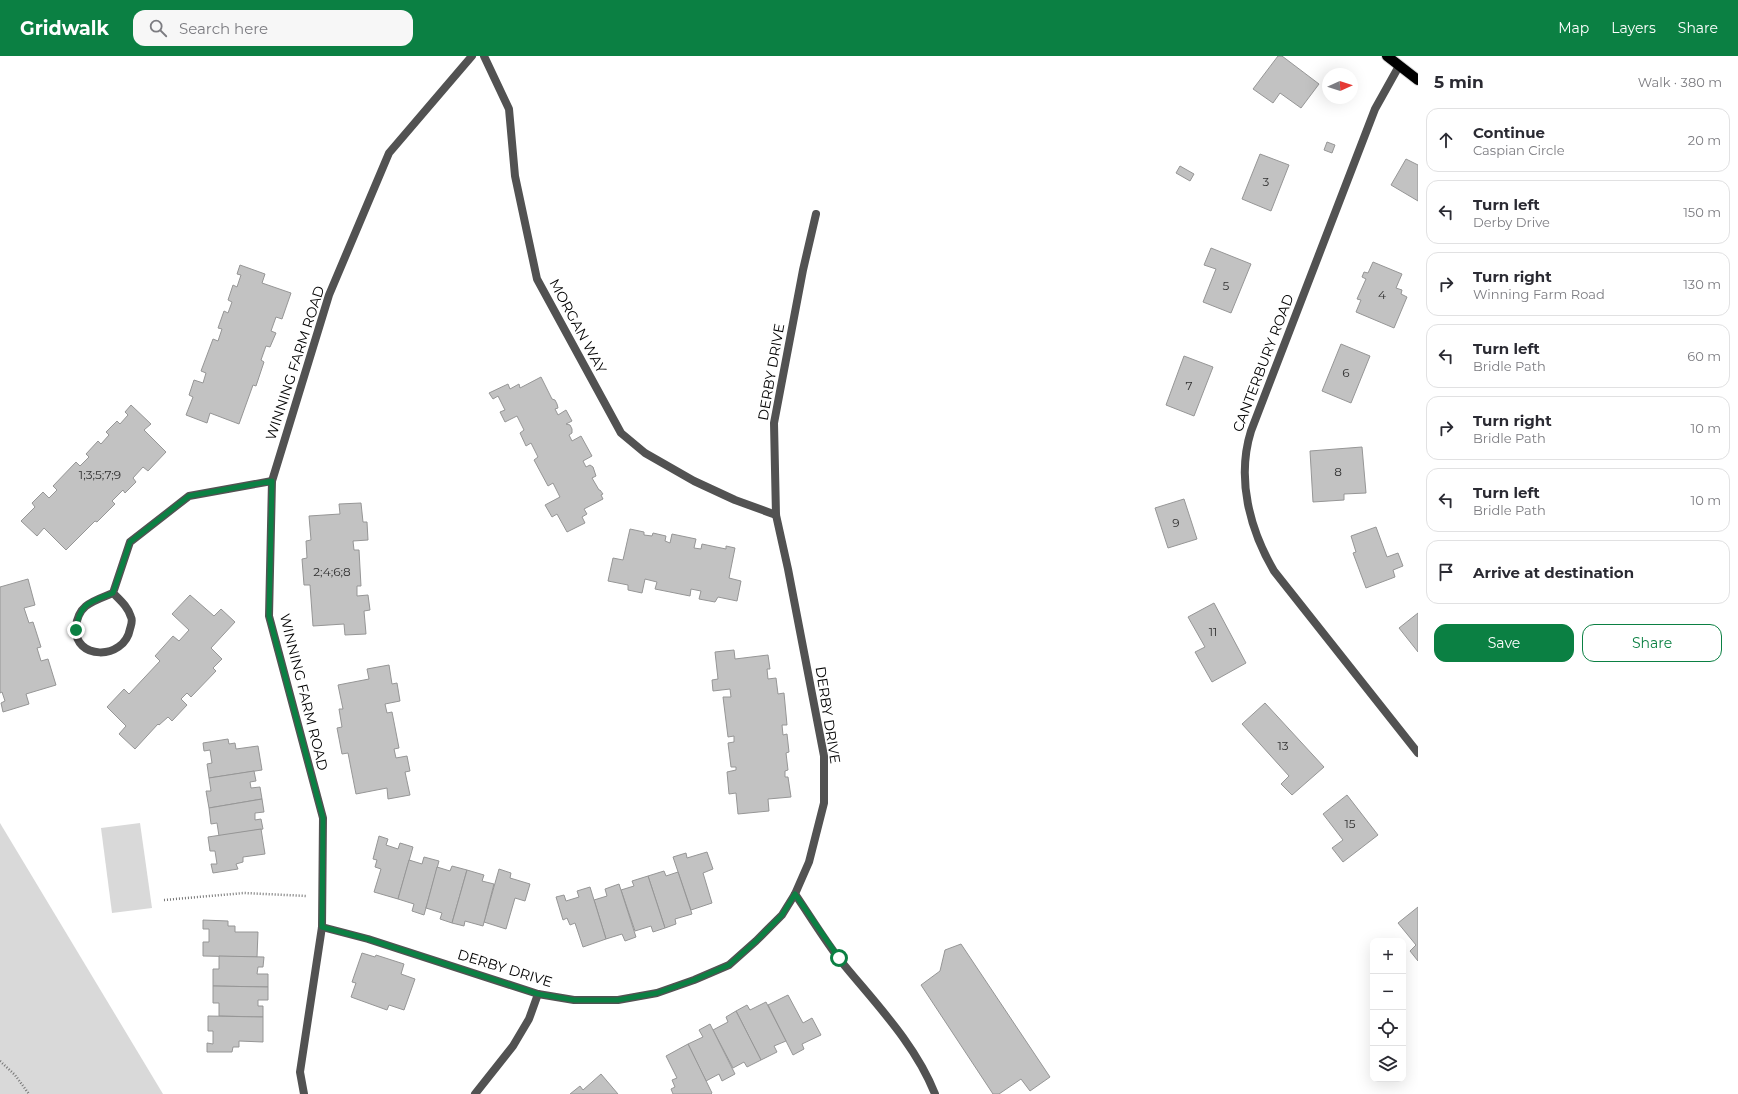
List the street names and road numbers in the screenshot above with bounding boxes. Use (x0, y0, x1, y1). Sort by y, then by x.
street label: MORGAN WAY (546, 276, 611, 376)
street label: WINNING FARM ROAD (262, 283, 328, 443)
street label: CANTERBURY ROAD (1228, 292, 1298, 434)
street label: DERBY DRIVE (754, 322, 788, 422)
street label: WINNING FARM ROAD (276, 612, 332, 772)
street label: DERBY DRIVE (811, 665, 845, 765)
street label: DERBY DRIVE (455, 945, 555, 991)

